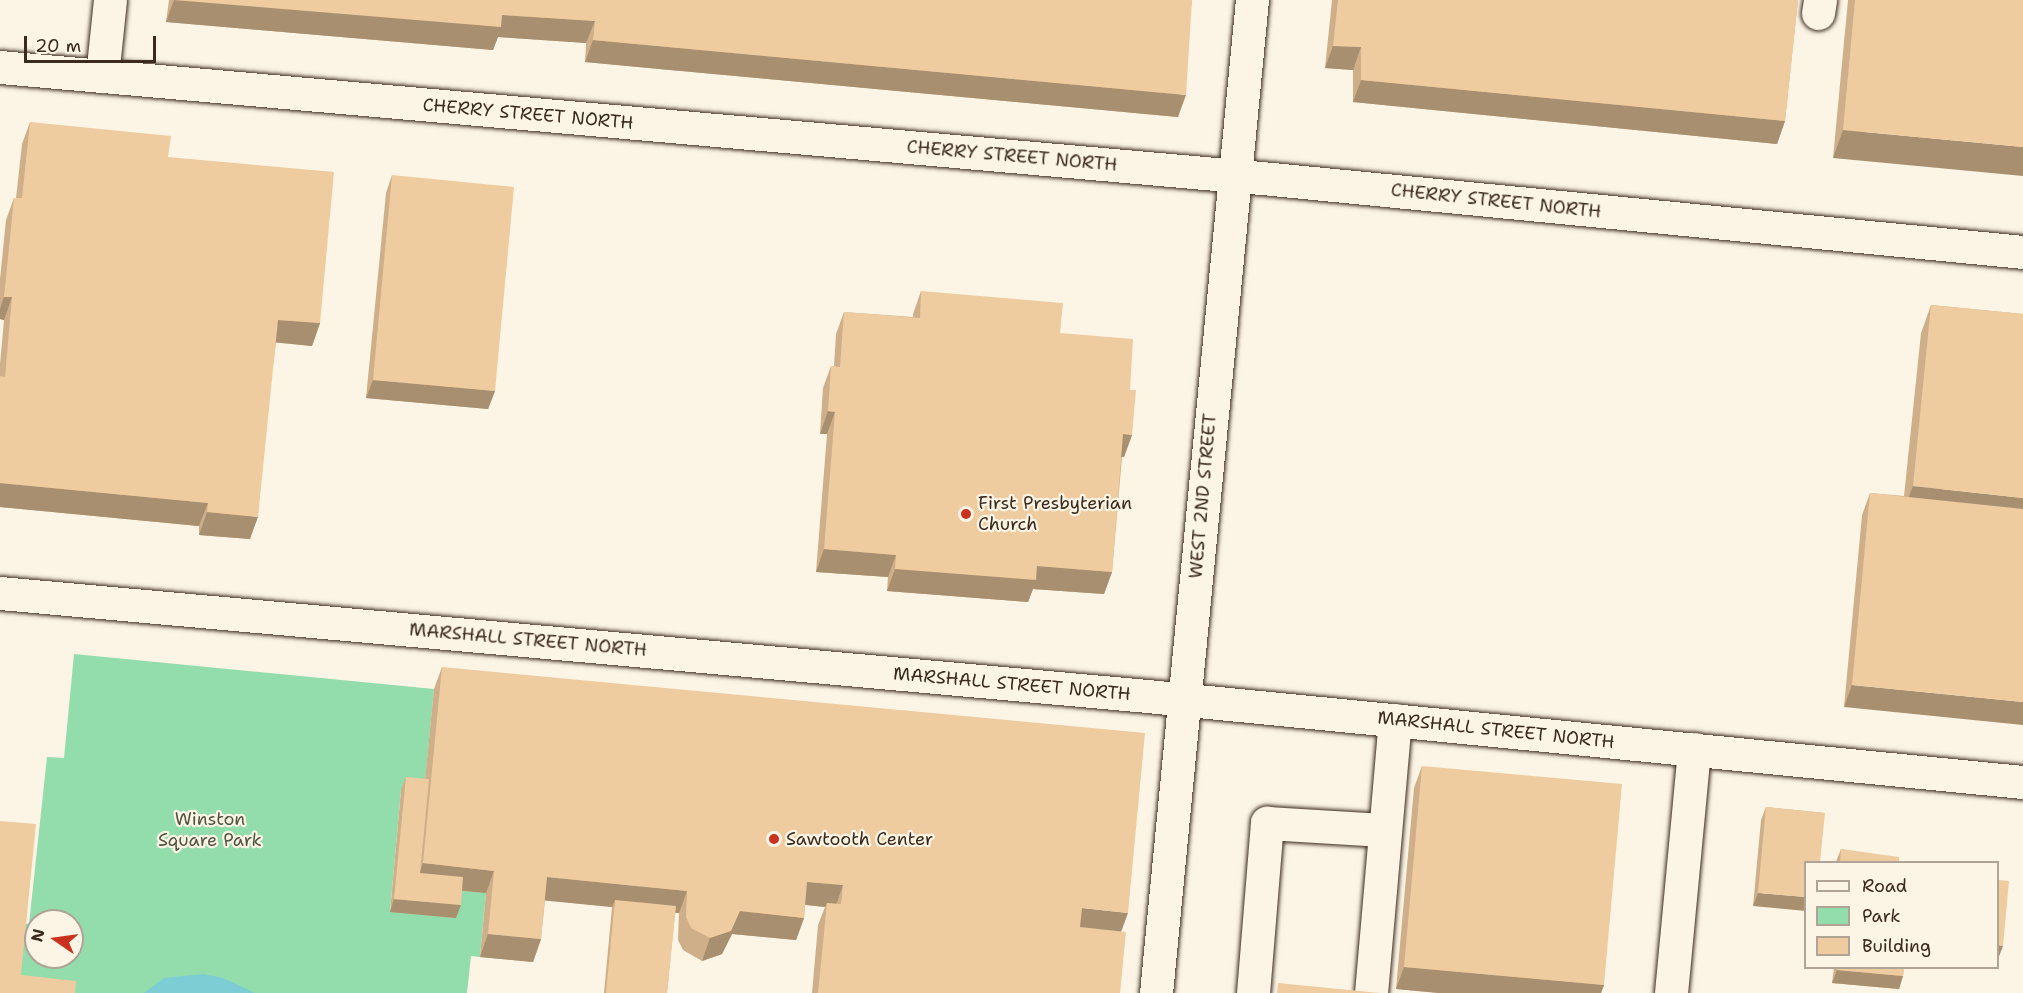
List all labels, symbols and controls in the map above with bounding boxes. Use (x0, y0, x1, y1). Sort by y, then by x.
scale bar (27, 24, 159, 62)
text: 20 m (35, 34, 81, 58)
street label: CHERRY STREET NORTH (422, 94, 634, 134)
street label: CHERRY STREET NORTH (906, 136, 1118, 176)
street label: CHERRY STREET NORTH (1390, 179, 1602, 223)
street label: WEST 2ND STREET (1185, 412, 1221, 580)
place label: First Presbyterian Church (978, 493, 1132, 536)
marker: First Presbyterian Church (959, 507, 973, 521)
street label: MARSHALL STREET NORTH (408, 619, 648, 661)
street label: MARSHALL STREET NORTH (892, 663, 1132, 705)
street label: MARSHALL STREET NORTH (1376, 707, 1616, 753)
park label: Winston Square Park (158, 809, 262, 852)
place label: Sawtooth Center (786, 828, 933, 850)
marker: Sawtooth Center (767, 832, 781, 846)
legend (1804, 861, 1999, 969)
text: Road (1862, 874, 1907, 898)
text: Park (1862, 904, 1901, 928)
north arrow (24, 909, 84, 969)
text: N (26, 927, 50, 944)
text: Building (1862, 934, 1931, 958)

